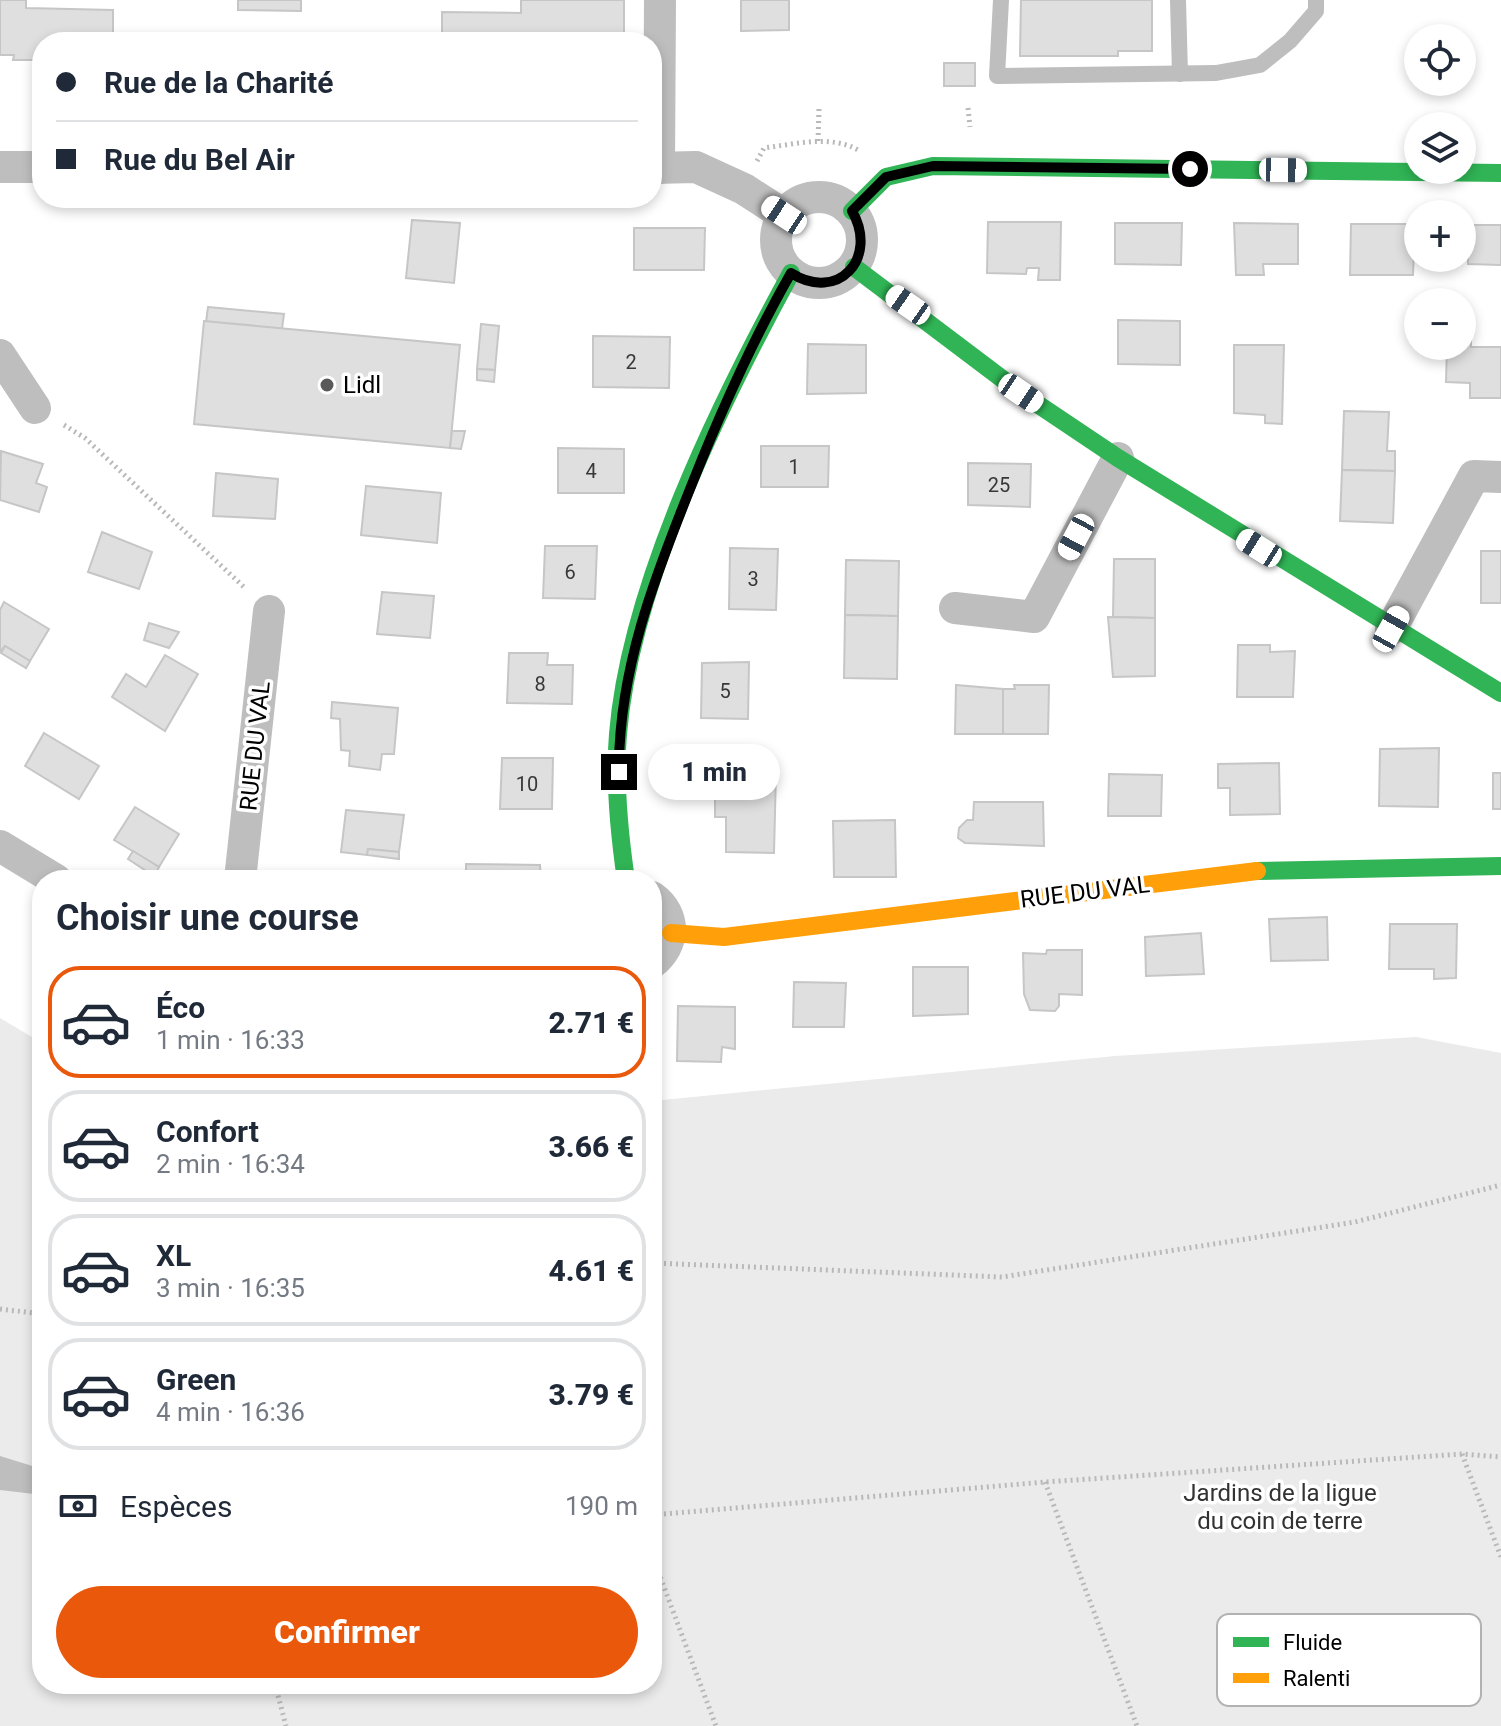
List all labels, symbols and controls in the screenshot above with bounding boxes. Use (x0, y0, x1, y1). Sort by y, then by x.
map controls (1404, 24, 1476, 360)
button: locate (1404, 24, 1476, 96)
text: Rue de la Charité (104, 65, 333, 100)
button: layers (1404, 112, 1476, 184)
text: Rue du Bel Air (104, 142, 295, 177)
route start (1172, 151, 1208, 187)
car (1259, 158, 1307, 182)
car (757, 192, 811, 238)
button: + (1404, 200, 1476, 272)
car (881, 281, 935, 329)
button: − (1404, 288, 1476, 360)
house number: 2 (625, 350, 637, 374)
car (994, 370, 1048, 416)
place label: Lidl (343, 371, 381, 399)
marker: Lidl (318, 376, 336, 394)
house number: 1 (788, 455, 800, 479)
house number: 4 (585, 459, 597, 483)
house number: 25 (988, 473, 1010, 497)
car (1054, 510, 1098, 564)
car (1232, 525, 1286, 571)
house number: 6 (564, 560, 576, 584)
house number: 3 (747, 567, 759, 591)
car (1369, 602, 1413, 656)
house number: 8 (534, 672, 546, 696)
house number: 5 (719, 679, 731, 703)
street label: RUE DU VAL (234, 680, 276, 812)
callout: 1 min (647, 744, 779, 800)
route end (601, 754, 637, 790)
text: 1 min (681, 757, 747, 787)
house number: 10 (516, 772, 538, 796)
street label: RUE DU VAL (1019, 870, 1151, 914)
text: Choisir une course (56, 897, 359, 939)
icon: car (60, 986, 132, 1058)
text: Éco (156, 990, 205, 1025)
text: 2.71 € (548, 1005, 634, 1040)
text: 1 min · 16:33 (156, 1025, 305, 1055)
icon: car (60, 1110, 132, 1182)
text: Confort (156, 1114, 259, 1149)
text: 3.66 € (548, 1129, 634, 1164)
text: 2 min · 16:34 (156, 1149, 305, 1179)
icon: car (60, 1234, 132, 1306)
text: XL (156, 1238, 191, 1273)
text: 4.61 € (548, 1253, 634, 1288)
text: 3 min · 16:35 (156, 1273, 305, 1303)
icon: car (60, 1358, 132, 1430)
text: Green (156, 1362, 236, 1397)
text: 3.79 € (548, 1377, 634, 1412)
text: 4 min · 16:36 (156, 1397, 305, 1427)
park label: Jardins de la ligue du coin de terre (1183, 1479, 1377, 1535)
icon: cash (56, 1484, 100, 1528)
text: Espèces (120, 1489, 232, 1524)
text: 190 m (565, 1491, 638, 1521)
button: Confirmer (56, 1586, 638, 1678)
legend (1217, 1614, 1481, 1706)
text: Fluide (1283, 1630, 1342, 1655)
text: Ralenti (1283, 1666, 1350, 1691)

